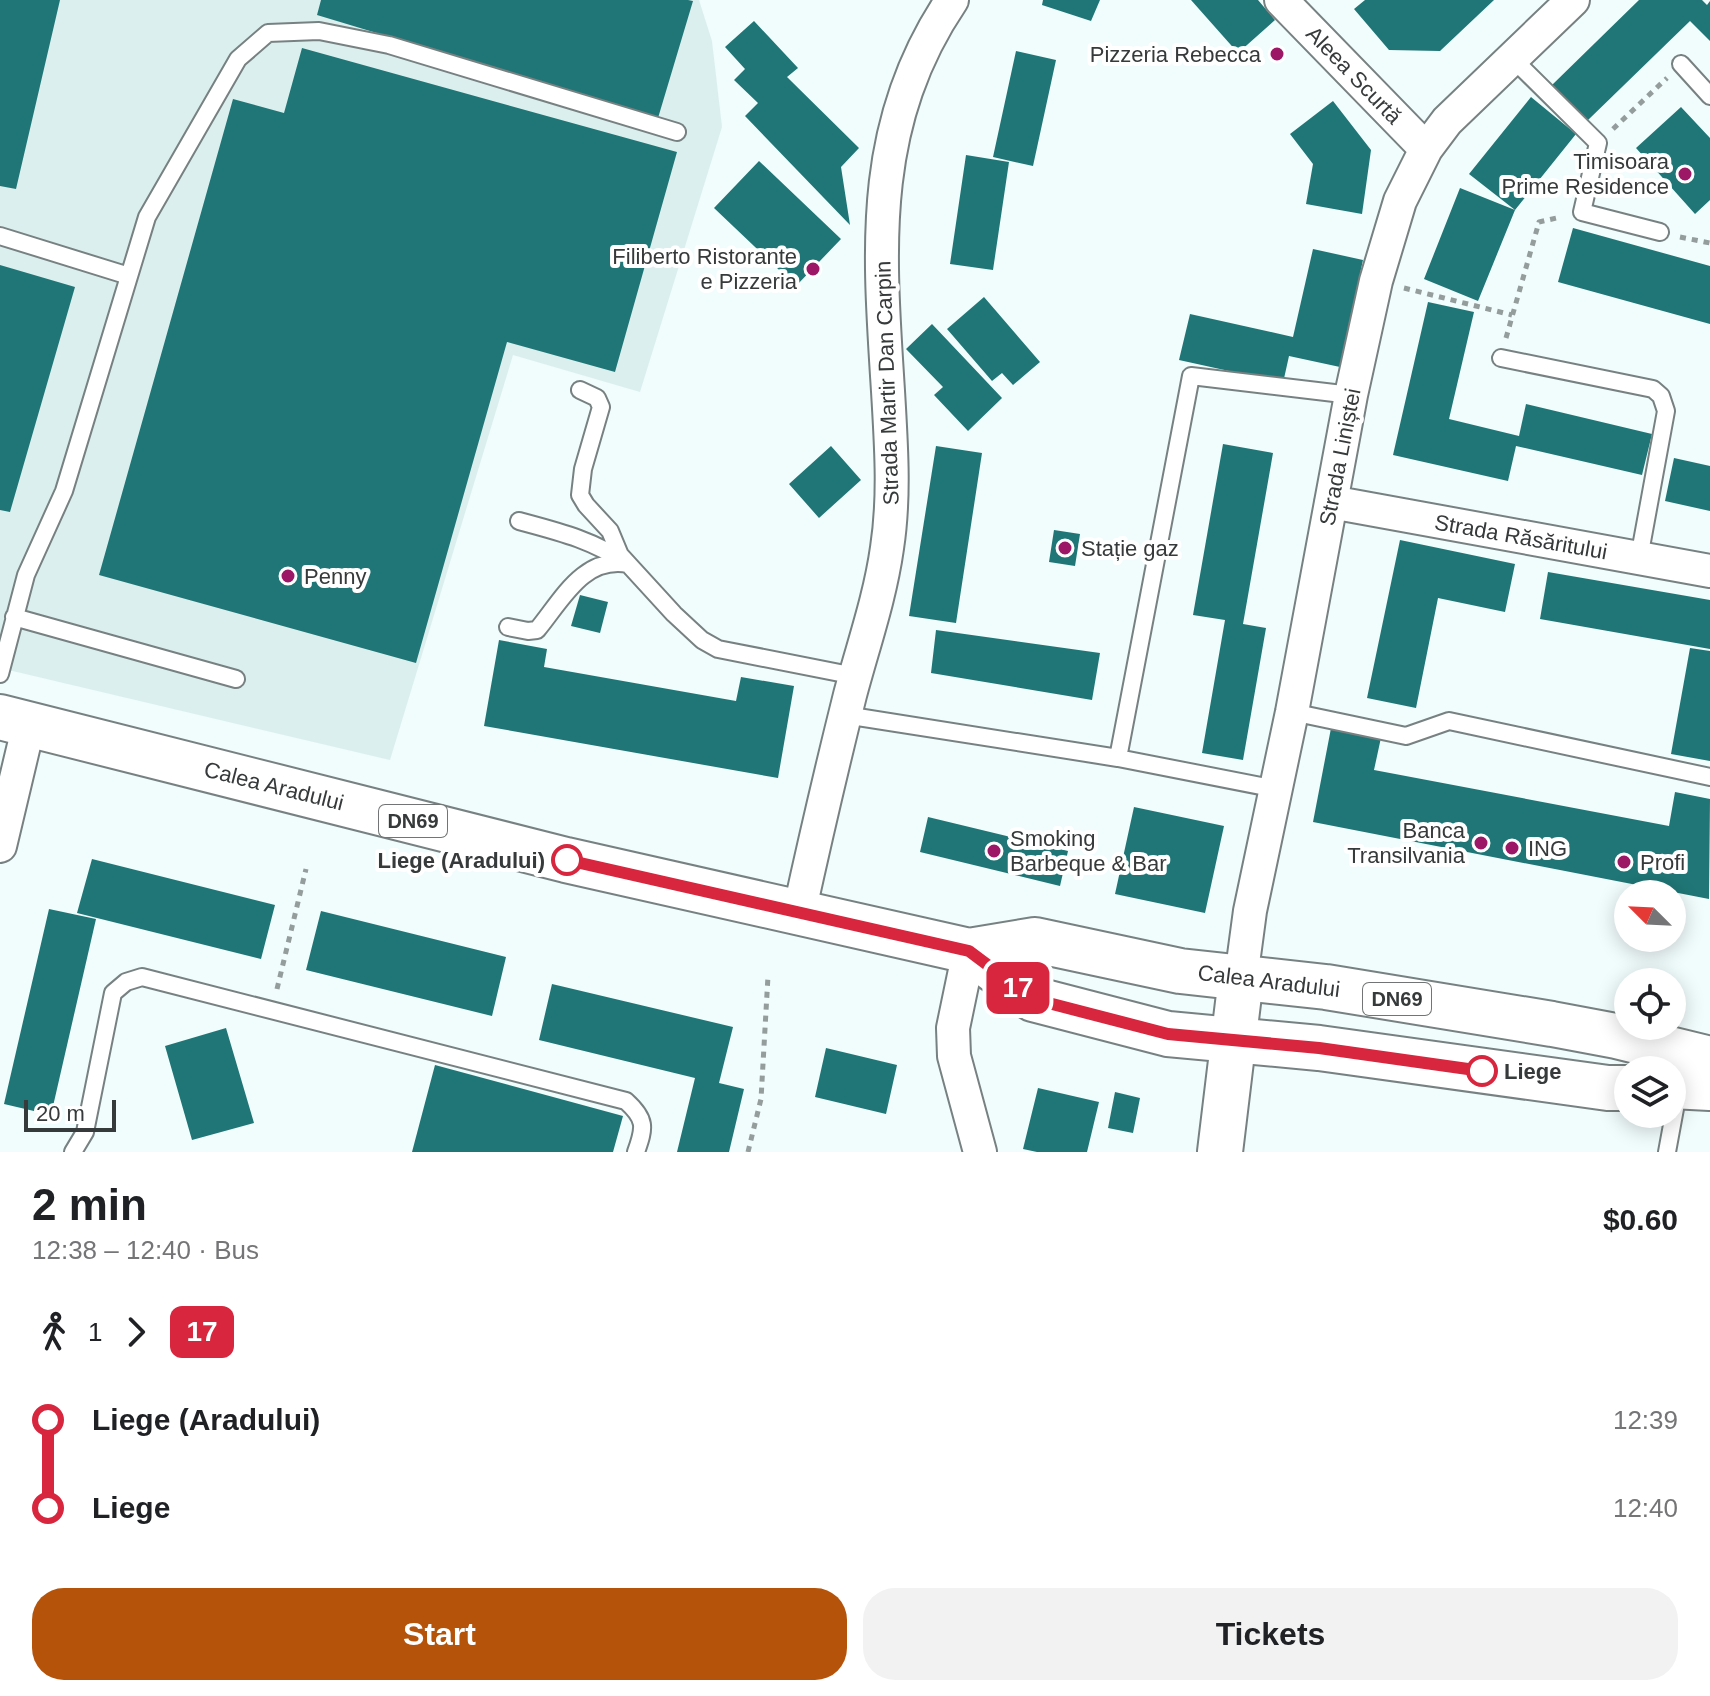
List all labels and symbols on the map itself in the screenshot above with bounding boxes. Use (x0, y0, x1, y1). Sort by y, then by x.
street label: Aleea Scurtă (1301, 21, 1407, 130)
place label: Pizzeria Rebecca (1090, 42, 1262, 67)
marker: Pizzeria Rebecca (1268, 45, 1286, 63)
place label: Timisoara Prime Residence (1501, 149, 1670, 199)
marker: Timisoara Prime Residence (1676, 165, 1694, 183)
place label: Filiberto Ristorante e Pizzeria (612, 244, 798, 294)
marker: Filiberto Ristorante e Pizzeria (804, 260, 822, 278)
street label: Strada Martir Dan Carpin (870, 260, 904, 506)
street label: Strada Liniștei (1314, 386, 1366, 528)
street label: Strada Răsăritului (1433, 510, 1609, 564)
place label: Stație gaz (1081, 536, 1179, 561)
marker: Stație gaz (1056, 539, 1074, 557)
place label: Penny (304, 564, 366, 589)
marker: Penny (279, 567, 297, 585)
street label: Calea Aradului (202, 757, 346, 815)
road number: DN69 (379, 805, 447, 837)
place label: Banca Transilvania (1347, 818, 1466, 868)
place label: Smoking Barbeque & Bar (1010, 826, 1167, 876)
marker: Banca Transilvania (1472, 834, 1490, 852)
place label: ING (1528, 836, 1567, 861)
marker: ING (1503, 839, 1521, 857)
marker: Smoking Barbeque & Bar (985, 842, 1003, 860)
marker: Liege (Aradului) (552, 845, 582, 875)
place label: Liege (Aradului) (378, 848, 545, 873)
place label: Profi (1640, 850, 1685, 875)
marker: Profi (1615, 853, 1633, 871)
north arrow (1614, 880, 1686, 952)
street label: Calea Aradului (1196, 960, 1342, 1002)
line badge: 17 (982, 962, 1054, 1014)
road number: DN69 (1363, 983, 1431, 1015)
marker: Liege (1467, 1056, 1497, 1086)
place label: Liege (1504, 1059, 1561, 1084)
scale bar (24, 1096, 116, 1132)

